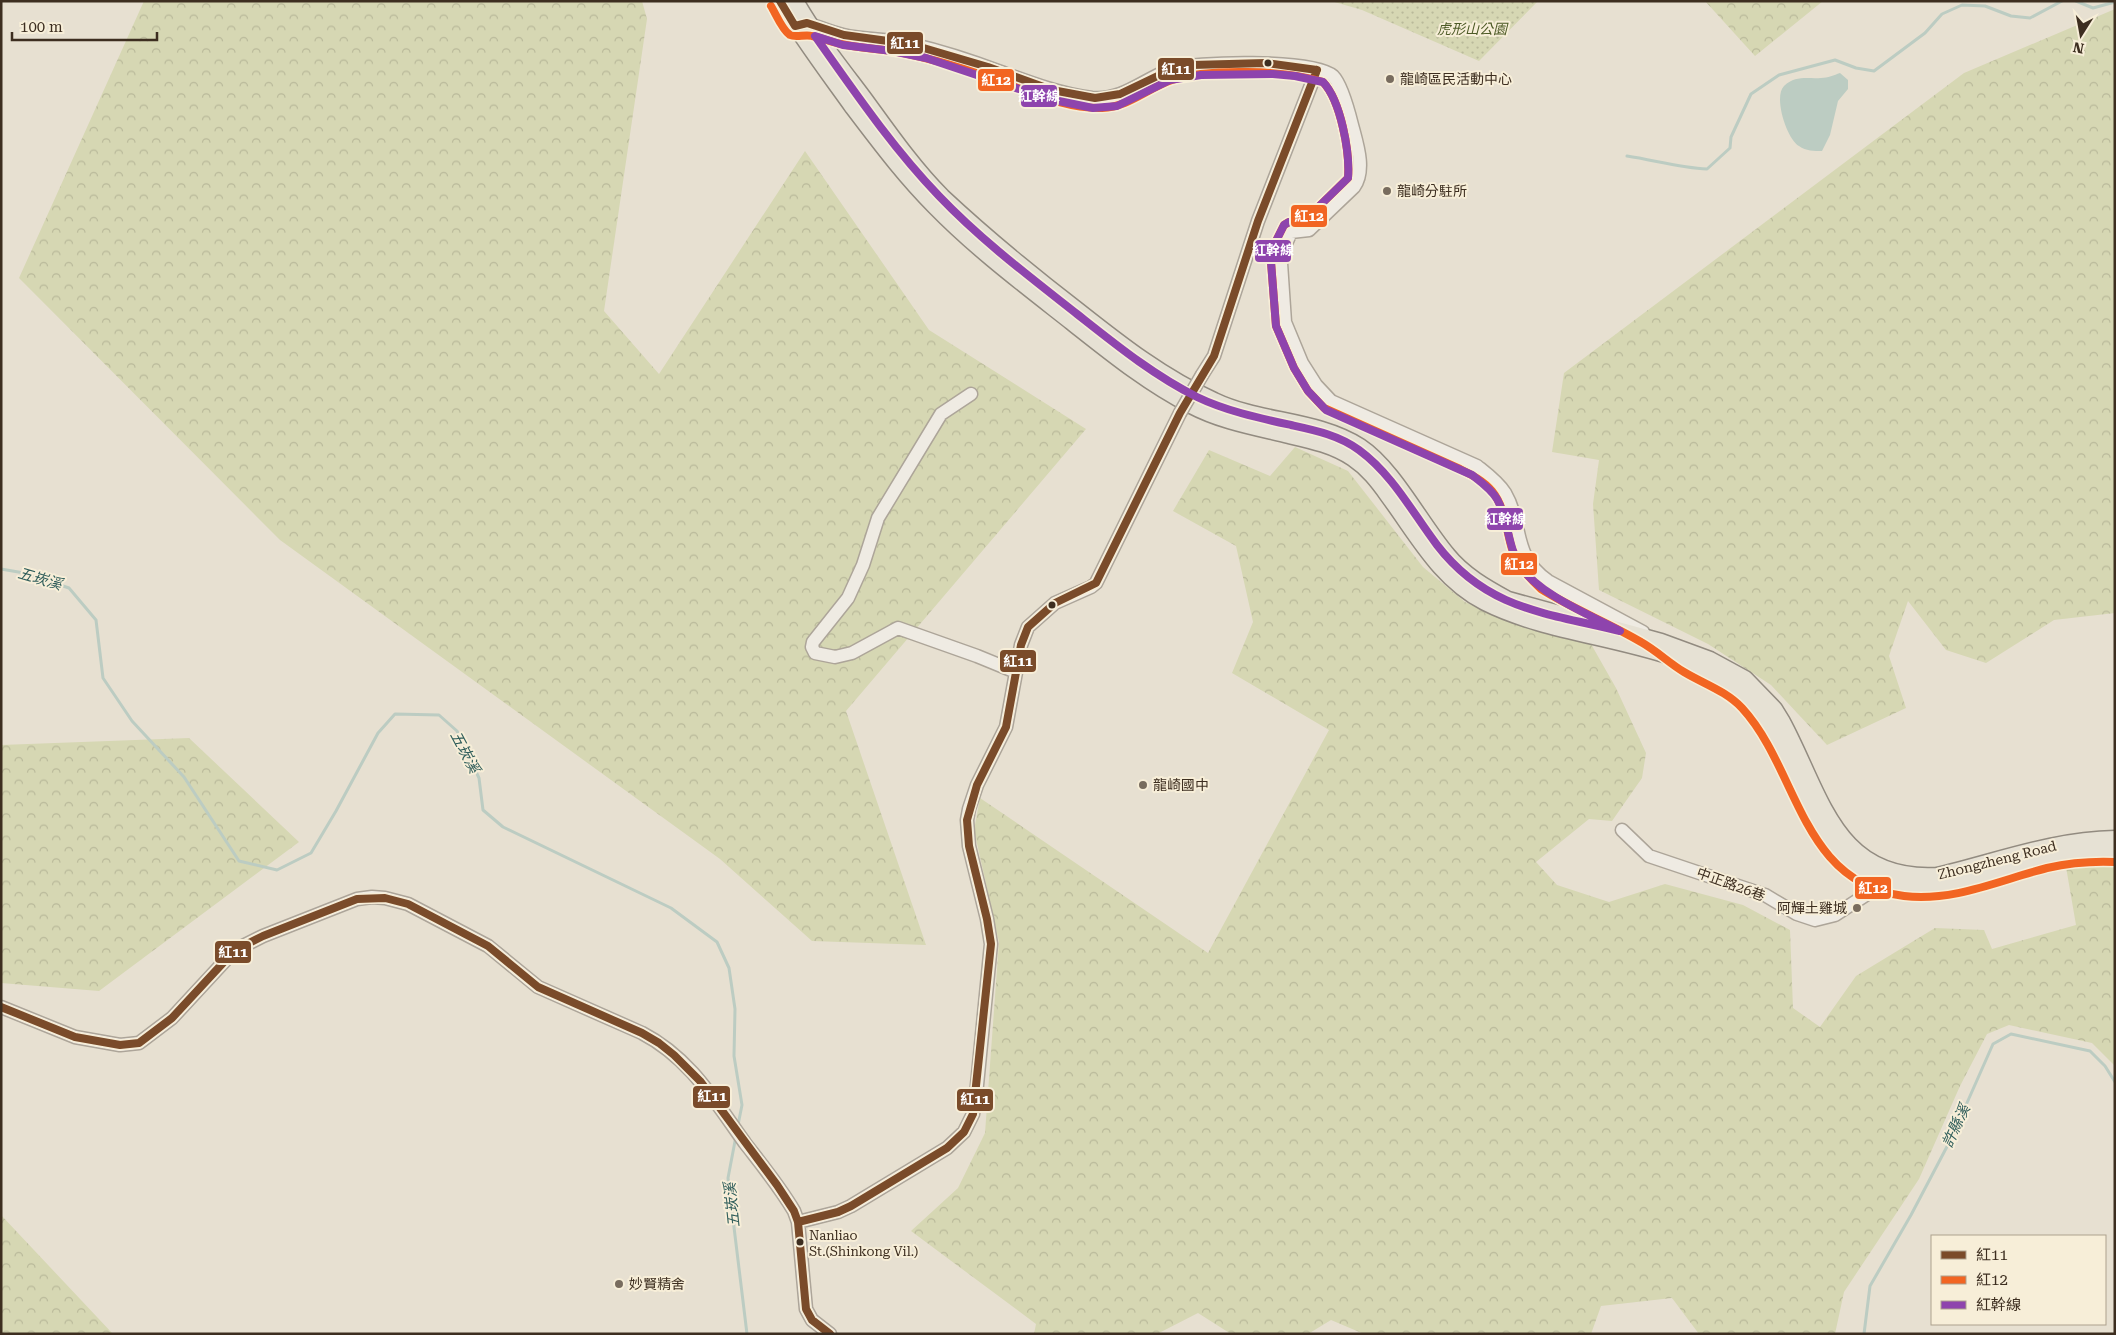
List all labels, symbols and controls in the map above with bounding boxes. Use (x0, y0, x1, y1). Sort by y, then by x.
scale bar (12, 10, 158, 42)
north arrow (2056, 10, 2106, 60)
text: 100 m (20, 18, 63, 36)
park label: 虎形山公園 (1437, 21, 1509, 37)
line badge: 紅11 (886, 31, 924, 55)
text: 紅11 (890, 35, 920, 51)
text: N (2071, 39, 2085, 57)
line badge: 紅11 (1157, 57, 1195, 81)
unlabelled marker (1263, 58, 1273, 68)
text: 紅11 (1161, 61, 1191, 77)
line badge: 紅12 (977, 68, 1015, 92)
place label: 龍崎區民活動中心 (1400, 71, 1512, 87)
text: 紅12 (981, 72, 1011, 88)
marker: 龍崎區民活動中心 (1384, 73, 1396, 85)
line badge: 紅幹線 (1020, 84, 1058, 108)
text: 紅幹線 (1018, 88, 1060, 104)
place label: 龍崎分駐所 (1397, 183, 1467, 199)
marker: 龍崎分駐所 (1381, 185, 1393, 197)
line badge: 紅12 (1290, 204, 1328, 228)
text: 紅12 (1294, 208, 1324, 224)
line badge: 紅幹線 (1254, 239, 1292, 263)
text: 紅幹線 (1252, 242, 1294, 258)
line badge: 紅幹線 (1486, 507, 1524, 531)
text: 紅幹線 (1484, 511, 1526, 527)
line badge: 紅12 (1500, 552, 1538, 576)
text: 紅12 (1504, 556, 1534, 572)
water label: 五崁溪 (16, 564, 66, 594)
unlabelled marker (1047, 600, 1057, 610)
line badge: 紅11 (999, 649, 1037, 673)
text: 紅11 (1003, 653, 1033, 669)
water label: 五崁溪 (446, 728, 484, 778)
place label: 龍崎國中 (1153, 777, 1209, 793)
marker: 龍崎國中 (1137, 779, 1149, 791)
street label: Zhongzheng Road (1936, 838, 2058, 882)
street label: 中正路26巷 (1695, 864, 1767, 904)
line badge: 紅12 (1854, 876, 1892, 900)
text: 紅12 (1858, 880, 1888, 896)
place label: 阿輝土雞城 (1777, 900, 1847, 916)
marker: 阿輝土雞城 (1851, 902, 1863, 914)
line badge: 紅11 (214, 940, 252, 964)
text: 紅11 (218, 944, 248, 960)
line badge: 紅11 (692, 1085, 731, 1109)
text: 紅11 (697, 1088, 727, 1104)
line badge: 紅11 (956, 1088, 994, 1112)
text: 紅11 (960, 1091, 990, 1107)
water label: 許縣溪 (1938, 1100, 1975, 1150)
water label: 五崁溪 (720, 1180, 743, 1228)
place label: Nanliao St.(Shinkong Vil.) (809, 1228, 918, 1259)
legend (1931, 1235, 2106, 1325)
marker: Nanliao St.(Shinkong Vil.) (795, 1237, 805, 1247)
text: 紅11 (1976, 1246, 2008, 1264)
text: 紅12 (1976, 1271, 2008, 1289)
place label: 妙賢精舍 (629, 1276, 685, 1292)
marker: 妙賢精舍 (613, 1278, 625, 1290)
text: 紅幹線 (1976, 1296, 2021, 1314)

